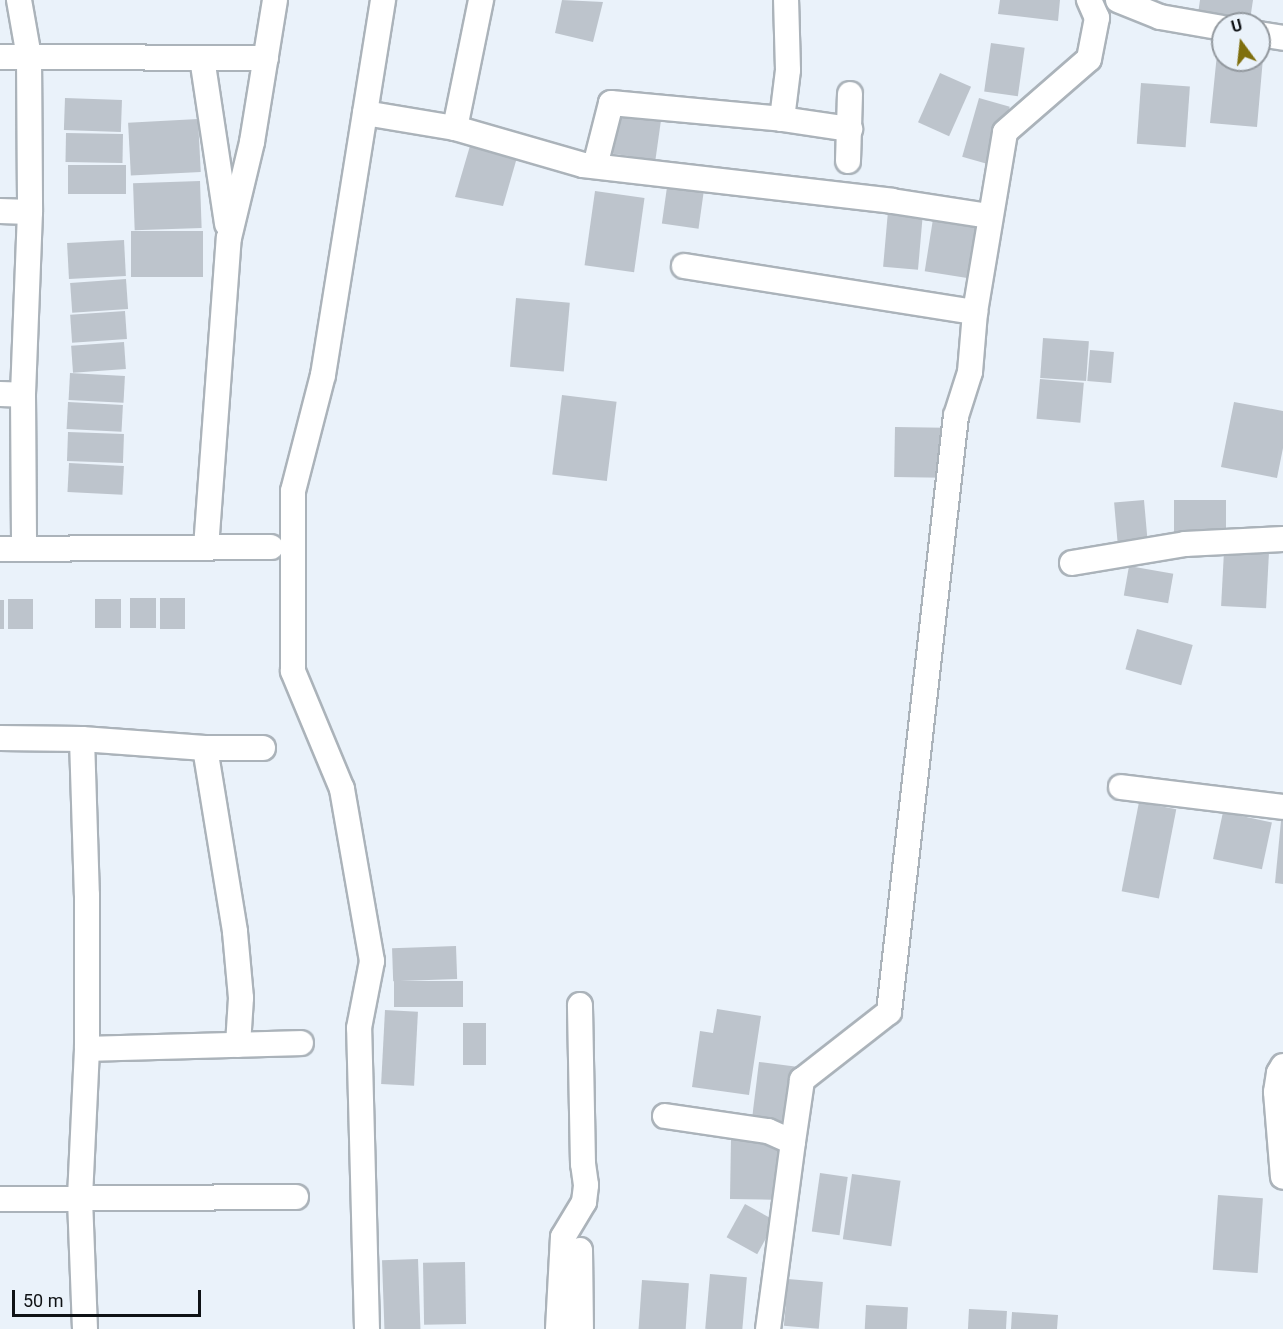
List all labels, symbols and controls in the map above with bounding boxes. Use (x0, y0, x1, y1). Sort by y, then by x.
north arrow (1211, 12, 1271, 72)
text: U (1229, 16, 1244, 37)
scale bar (15, 1278, 204, 1316)
text: 50 m (23, 1290, 63, 1311)

